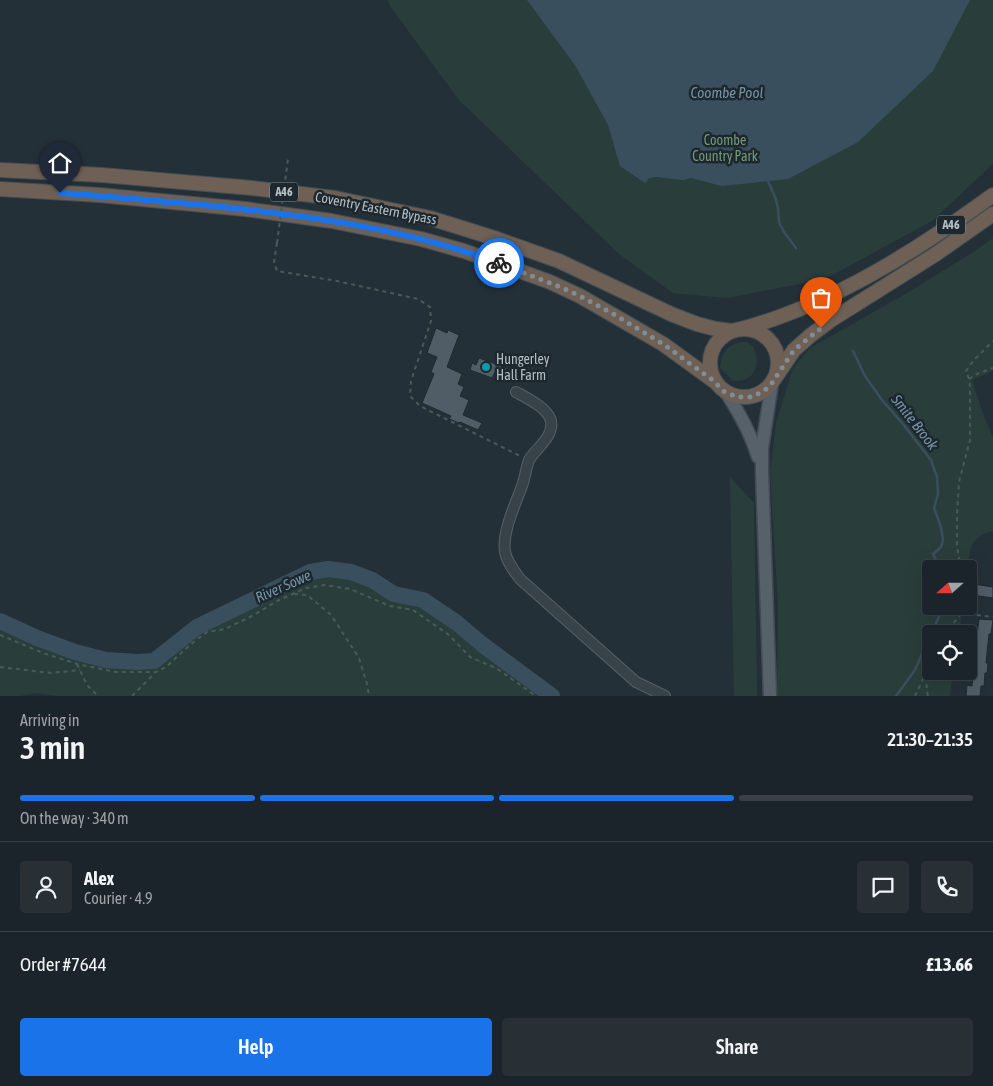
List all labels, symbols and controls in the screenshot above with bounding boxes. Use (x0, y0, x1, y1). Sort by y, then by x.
water label: Coombe Pool (691, 84, 763, 101)
park label: Coombe Country Park (692, 132, 758, 164)
pin (39, 142, 81, 193)
icon: home (46, 149, 74, 177)
road number: A46 (270, 182, 298, 202)
street label: Coventry Eastern Bypass (314, 188, 438, 228)
road number: A46 (937, 216, 965, 234)
courier (474, 238, 524, 288)
icon: bike (485, 249, 513, 277)
pin (800, 277, 842, 328)
icon: bag (807, 284, 835, 312)
place label: Hungerley Hall Farm (496, 351, 550, 383)
marker: Hungerley Hall Farm (480, 361, 492, 373)
water label: Smite Brook (888, 390, 942, 453)
north arrow (922, 560, 978, 615)
map controls (922, 560, 977, 680)
water label: River Sowe (253, 566, 314, 606)
button: locate (922, 625, 977, 680)
text: Arriving in (20, 711, 80, 729)
text: 21:30–21:35 (887, 728, 973, 750)
text: 3 min (20, 729, 85, 766)
text: On the way · 340 m (20, 809, 129, 827)
button: person (20, 861, 72, 913)
button: chat (857, 861, 909, 913)
button: phone (921, 861, 973, 913)
text: Alex (84, 867, 114, 889)
text: Courier · 4.9 (84, 889, 153, 907)
text: Order #7644 (20, 953, 107, 975)
text: £13.66 (926, 953, 973, 975)
button: Help (20, 1018, 492, 1076)
button: Share (502, 1018, 973, 1076)

